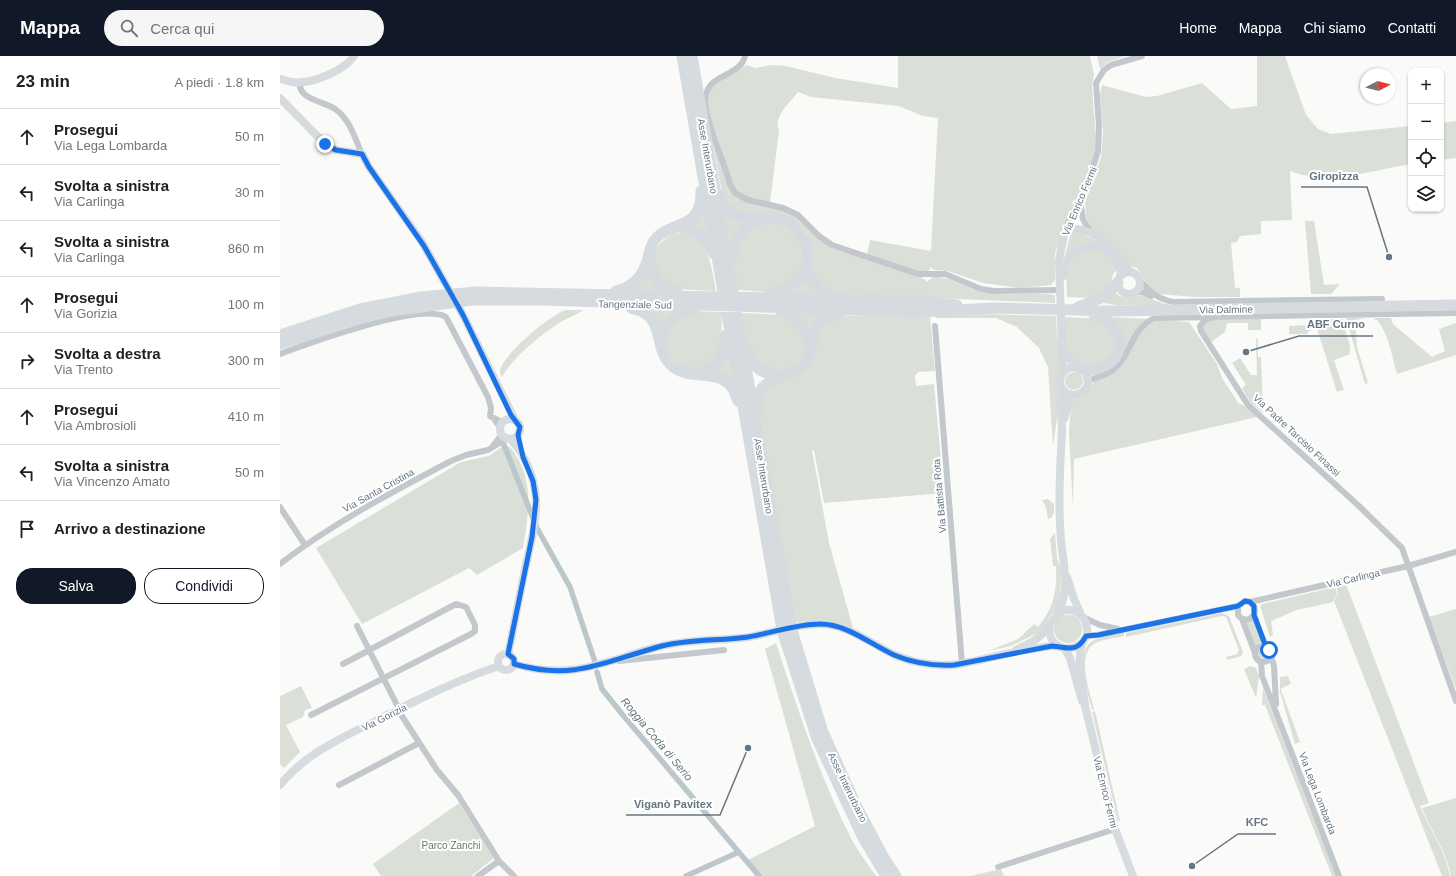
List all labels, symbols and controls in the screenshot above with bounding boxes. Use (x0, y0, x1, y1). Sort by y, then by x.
search box (104, 10, 384, 46)
text: Mappa (20, 17, 80, 38)
icon: search (118, 17, 140, 39)
text: Cerca qui (150, 20, 214, 37)
text: Home (1179, 20, 1217, 36)
text: Mappa (1239, 20, 1282, 36)
text: Chi siamo (1304, 20, 1366, 36)
text: Contatti (1388, 20, 1436, 36)
north arrow (1360, 68, 1396, 104)
map controls (1408, 68, 1444, 212)
button: + (1408, 68, 1444, 104)
text: 23 min (16, 72, 70, 91)
text: A piedi · 1.8 km (174, 75, 264, 90)
button: − (1408, 104, 1444, 140)
street label: Asse Interurbano (695, 118, 720, 195)
text: Prosegui (54, 121, 118, 138)
icon: ahead (16, 126, 38, 148)
text: 50 m (235, 129, 264, 144)
route end (316, 135, 334, 153)
text: Via Lega Lombarda (54, 138, 167, 153)
button: locate (1408, 140, 1444, 176)
callout: Giropizza (1301, 164, 1367, 187)
street label: Via Enrico Fermi (1060, 165, 1099, 237)
text: Giropizza (1309, 170, 1360, 182)
button: layers (1408, 176, 1444, 212)
text: Svolta a sinistra (54, 177, 169, 194)
icon: left (16, 182, 38, 204)
text: 30 m (235, 185, 264, 200)
text: Via Carlinga (54, 194, 125, 209)
text: Svolta a sinistra (54, 233, 169, 250)
icon: left (16, 238, 38, 260)
text: 860 m (228, 241, 264, 256)
text: Via Carlinga (54, 250, 125, 265)
text: Prosegui (54, 289, 118, 306)
icon: ahead (16, 294, 38, 316)
text: 100 m (228, 297, 264, 312)
street label: Tangenziale Sud (598, 298, 672, 311)
street label: Via Dalmine (1199, 304, 1253, 315)
text: Via Gorizia (54, 306, 117, 321)
callout: ABF Curno (1299, 313, 1373, 336)
text: ABF Curno (1307, 318, 1365, 330)
text: Svolta a destra (54, 345, 161, 362)
icon: right (16, 350, 38, 372)
text: 300 m (228, 353, 264, 368)
text: Via Trento (54, 362, 113, 377)
street label: Via Padre Tarcisio Finassi (1251, 392, 1342, 478)
text: Prosegui (54, 401, 118, 418)
icon: ahead (16, 406, 38, 428)
text: 410 m (228, 409, 264, 424)
text: Via Ambrosioli (54, 418, 136, 433)
street label: Asse Interurbano (752, 438, 775, 515)
text: Svolta a sinistra (54, 457, 169, 474)
street label: Via Battista Rota (931, 458, 948, 533)
icon: left (16, 462, 38, 484)
text: 50 m (235, 465, 264, 480)
street label: Via Santa Cristina (341, 466, 416, 515)
text: Via Vincenzo Amato (54, 474, 170, 489)
icon: arrive (16, 518, 38, 540)
text: Arrivo a destinazione (54, 520, 206, 537)
street label: Via Carlinga (1325, 567, 1381, 590)
button: Salva (16, 568, 136, 604)
button: Condividi (144, 568, 264, 604)
route start (1260, 641, 1278, 659)
water label: Roggia Coda di Serio (619, 695, 695, 783)
street label: Via Gorizia (360, 701, 409, 733)
street label: Asse Interurbano (826, 751, 869, 824)
street label: Via Lega Lombarda (1297, 751, 1338, 836)
street label: Via Enrico Fermi (1091, 755, 1120, 829)
callout: Viganò Pavitex (626, 792, 720, 815)
text: Viganò Pavitex (634, 798, 713, 810)
callout: KFC (1238, 811, 1276, 834)
text: KFC (1246, 816, 1268, 828)
park label: Parco Zanchi (422, 840, 480, 851)

